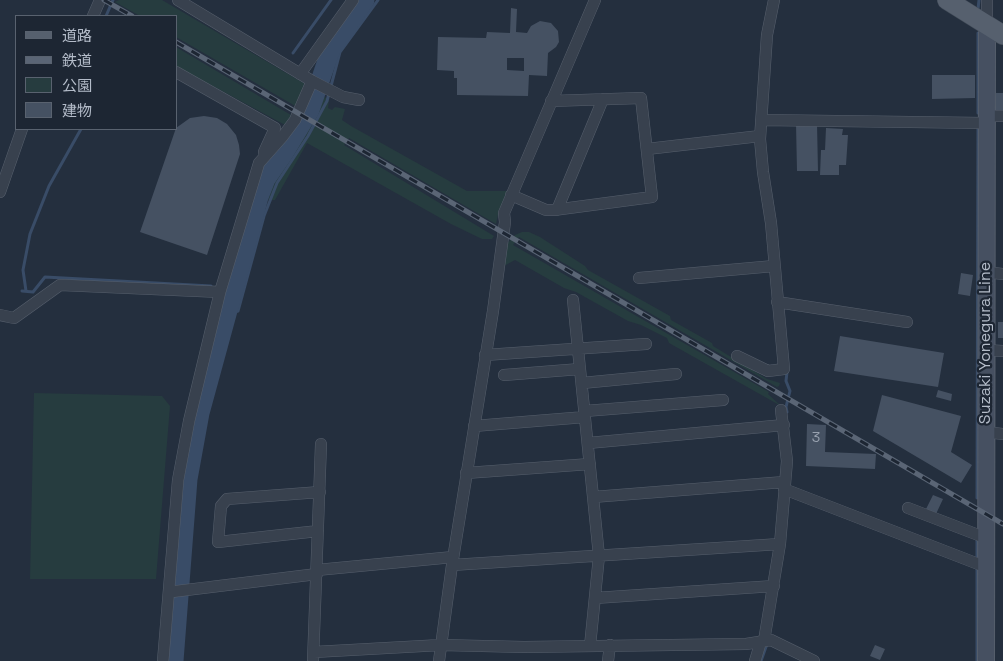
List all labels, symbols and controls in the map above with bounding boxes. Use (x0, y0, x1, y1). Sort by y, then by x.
legend (15, 15, 178, 130)
text: 道路 (62, 26, 92, 45)
text: 鉄道 (62, 51, 92, 70)
text: 公園 (62, 76, 92, 95)
text: 建物 (62, 101, 92, 120)
street label: Suzaki Yonegura Line (976, 262, 996, 424)
house number: 3 (812, 430, 820, 446)

